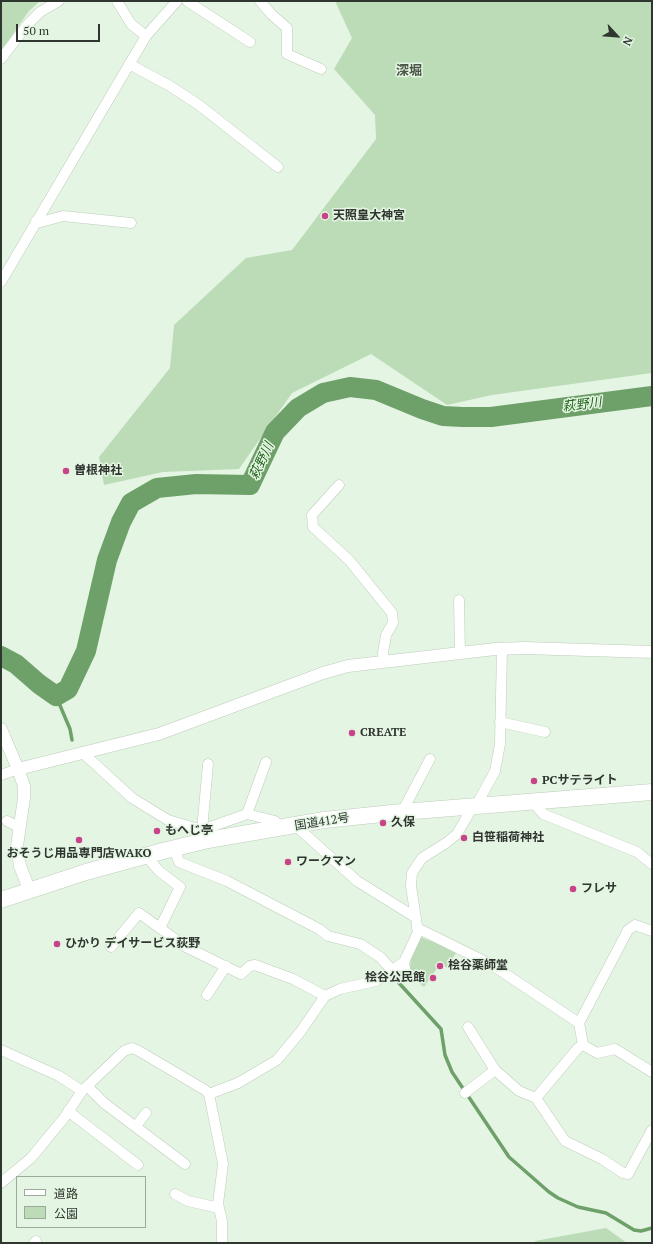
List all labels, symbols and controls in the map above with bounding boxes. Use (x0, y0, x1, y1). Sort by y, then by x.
scale bar (18, 16, 102, 42)
north arrow (597, 16, 637, 56)
text: 50 m (23, 23, 49, 38)
text: N (620, 34, 636, 48)
district label: 深堀 (396, 63, 422, 79)
place label: 天照皇大神宮 (333, 209, 405, 223)
marker: 天照皇大神宮 (320, 211, 330, 221)
water label: 萩野川 (562, 395, 602, 415)
water label: 萩野川 (247, 440, 277, 482)
place label: 曽根神社 (74, 464, 122, 478)
marker: 曽根神社 (61, 466, 71, 476)
place label: CREATE (360, 726, 406, 740)
marker: CREATE (347, 728, 357, 738)
place label: PCサテライト (542, 774, 617, 788)
marker: PCサテライト (529, 776, 539, 786)
street label: 国道412号 (294, 811, 350, 833)
place label: 久保 (391, 816, 415, 830)
marker: 久保 (378, 818, 388, 828)
place label: もへじ亭 (165, 824, 213, 838)
marker: もへじ亭 (152, 826, 162, 836)
place label: 白笹稲荷神社 (472, 831, 544, 845)
marker: 白笹稲荷神社 (459, 833, 469, 843)
marker: おそうじ用品専門店WAKO (74, 835, 84, 845)
place label: おそうじ用品専門店WAKO (7, 847, 151, 861)
place label: ワークマン (296, 855, 356, 869)
marker: ワークマン (283, 857, 293, 867)
place label: フレサ (581, 882, 617, 896)
marker: フレサ (568, 884, 578, 894)
place label: ひかり デイサービス荻野 (65, 937, 200, 951)
marker: ひかり デイサービス荻野 (52, 939, 62, 949)
place label: 桧谷薬師堂 (448, 959, 508, 973)
marker: 桧谷薬師堂 (435, 961, 445, 971)
place label: 桧谷公民館 (365, 971, 425, 985)
marker: 桧谷公民館 (428, 973, 438, 983)
legend (16, 1176, 146, 1228)
text: 道路 (54, 1186, 78, 1201)
text: 公園 (54, 1206, 78, 1221)

